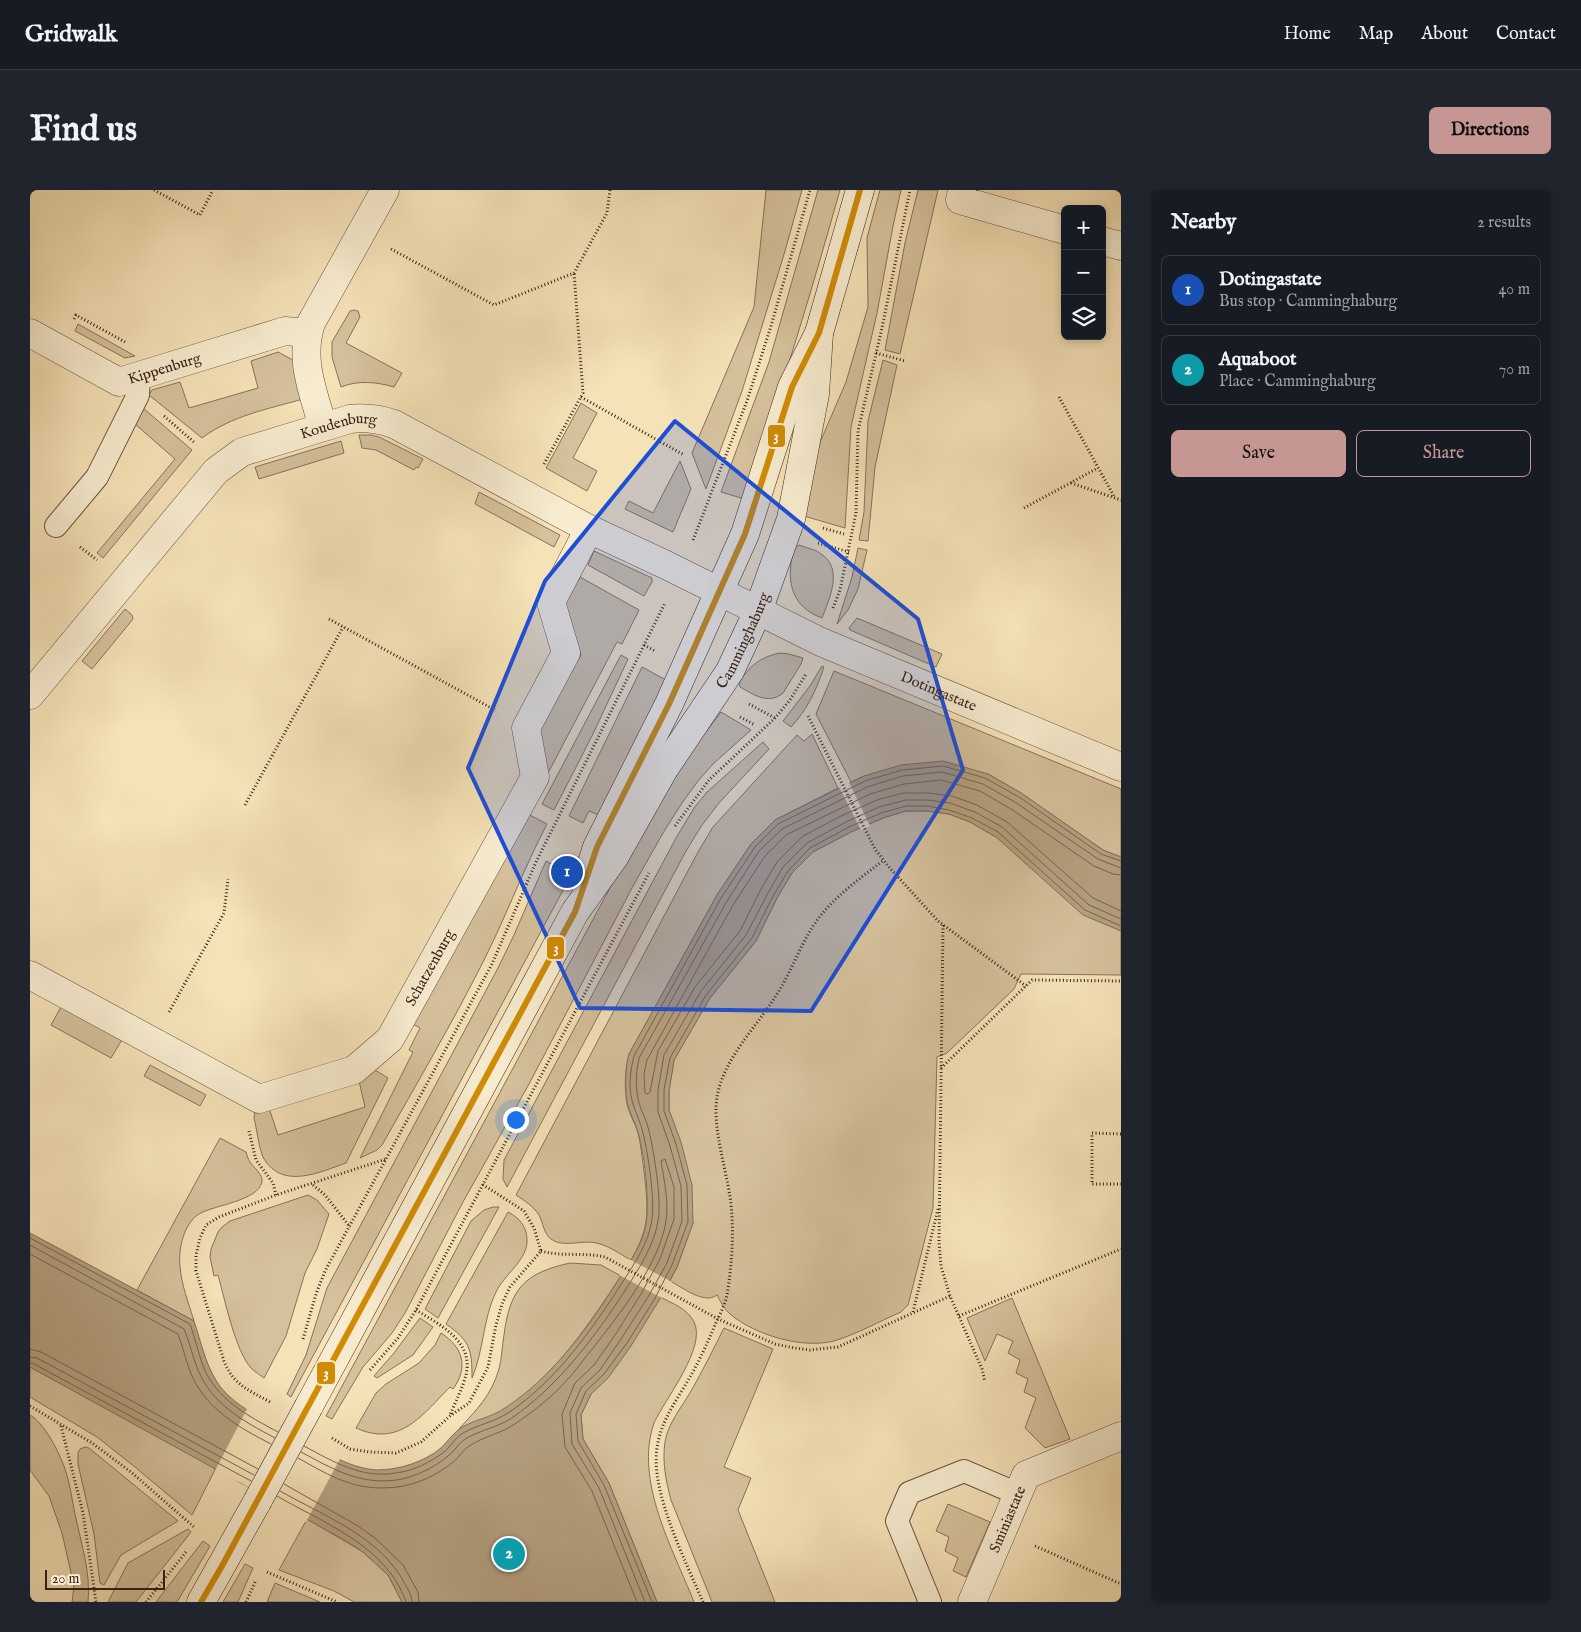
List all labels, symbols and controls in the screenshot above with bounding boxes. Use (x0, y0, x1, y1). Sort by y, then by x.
text: Gridwalk (25, 19, 117, 50)
text: Home (1284, 23, 1331, 46)
text: Map (1359, 23, 1393, 46)
text: About (1421, 23, 1468, 46)
text: Contact (1496, 23, 1556, 46)
button: Directions (1429, 107, 1551, 154)
text: Find us (30, 108, 137, 153)
map controls (1061, 205, 1106, 340)
button: + (1061, 205, 1106, 250)
text: Nearby (1171, 209, 1236, 236)
text: 2 results (1477, 213, 1531, 233)
button: − (1061, 250, 1106, 295)
text: Dotingastate (1219, 268, 1321, 292)
text: 1 (1185, 280, 1191, 300)
text: 40 m (1498, 280, 1530, 300)
text: Bus stop · Camminghaburg (1219, 292, 1397, 312)
button: layers (1061, 295, 1106, 340)
street label: Kippenburg (126, 348, 204, 389)
text: Aquaboot (1219, 348, 1296, 372)
text: 2 (1184, 360, 1192, 380)
text: 70 m (1499, 360, 1530, 380)
text: Place · Camminghaburg (1219, 372, 1376, 392)
street label: Koudenburg (298, 409, 379, 444)
line badge: 3 (767, 424, 786, 448)
text: 3 (773, 428, 779, 446)
button: Save (1171, 430, 1346, 477)
button: Share (1356, 430, 1531, 477)
street label: Camminghaburg (712, 589, 774, 692)
street label: Dotingastate (898, 667, 980, 716)
pin: 1 (551, 853, 583, 891)
street label: Schatzenburg (401, 925, 459, 1009)
line badge: 3 (546, 936, 565, 960)
text: 3 (553, 940, 559, 958)
your location (503, 1107, 529, 1133)
line badge: 3 (316, 1361, 336, 1385)
text: 3 (323, 1365, 329, 1383)
street label: Sminiastate (985, 1483, 1030, 1556)
pin: 2 (493, 1535, 525, 1573)
scale bar (45, 1567, 165, 1590)
text: 20 m (52, 1570, 79, 1588)

